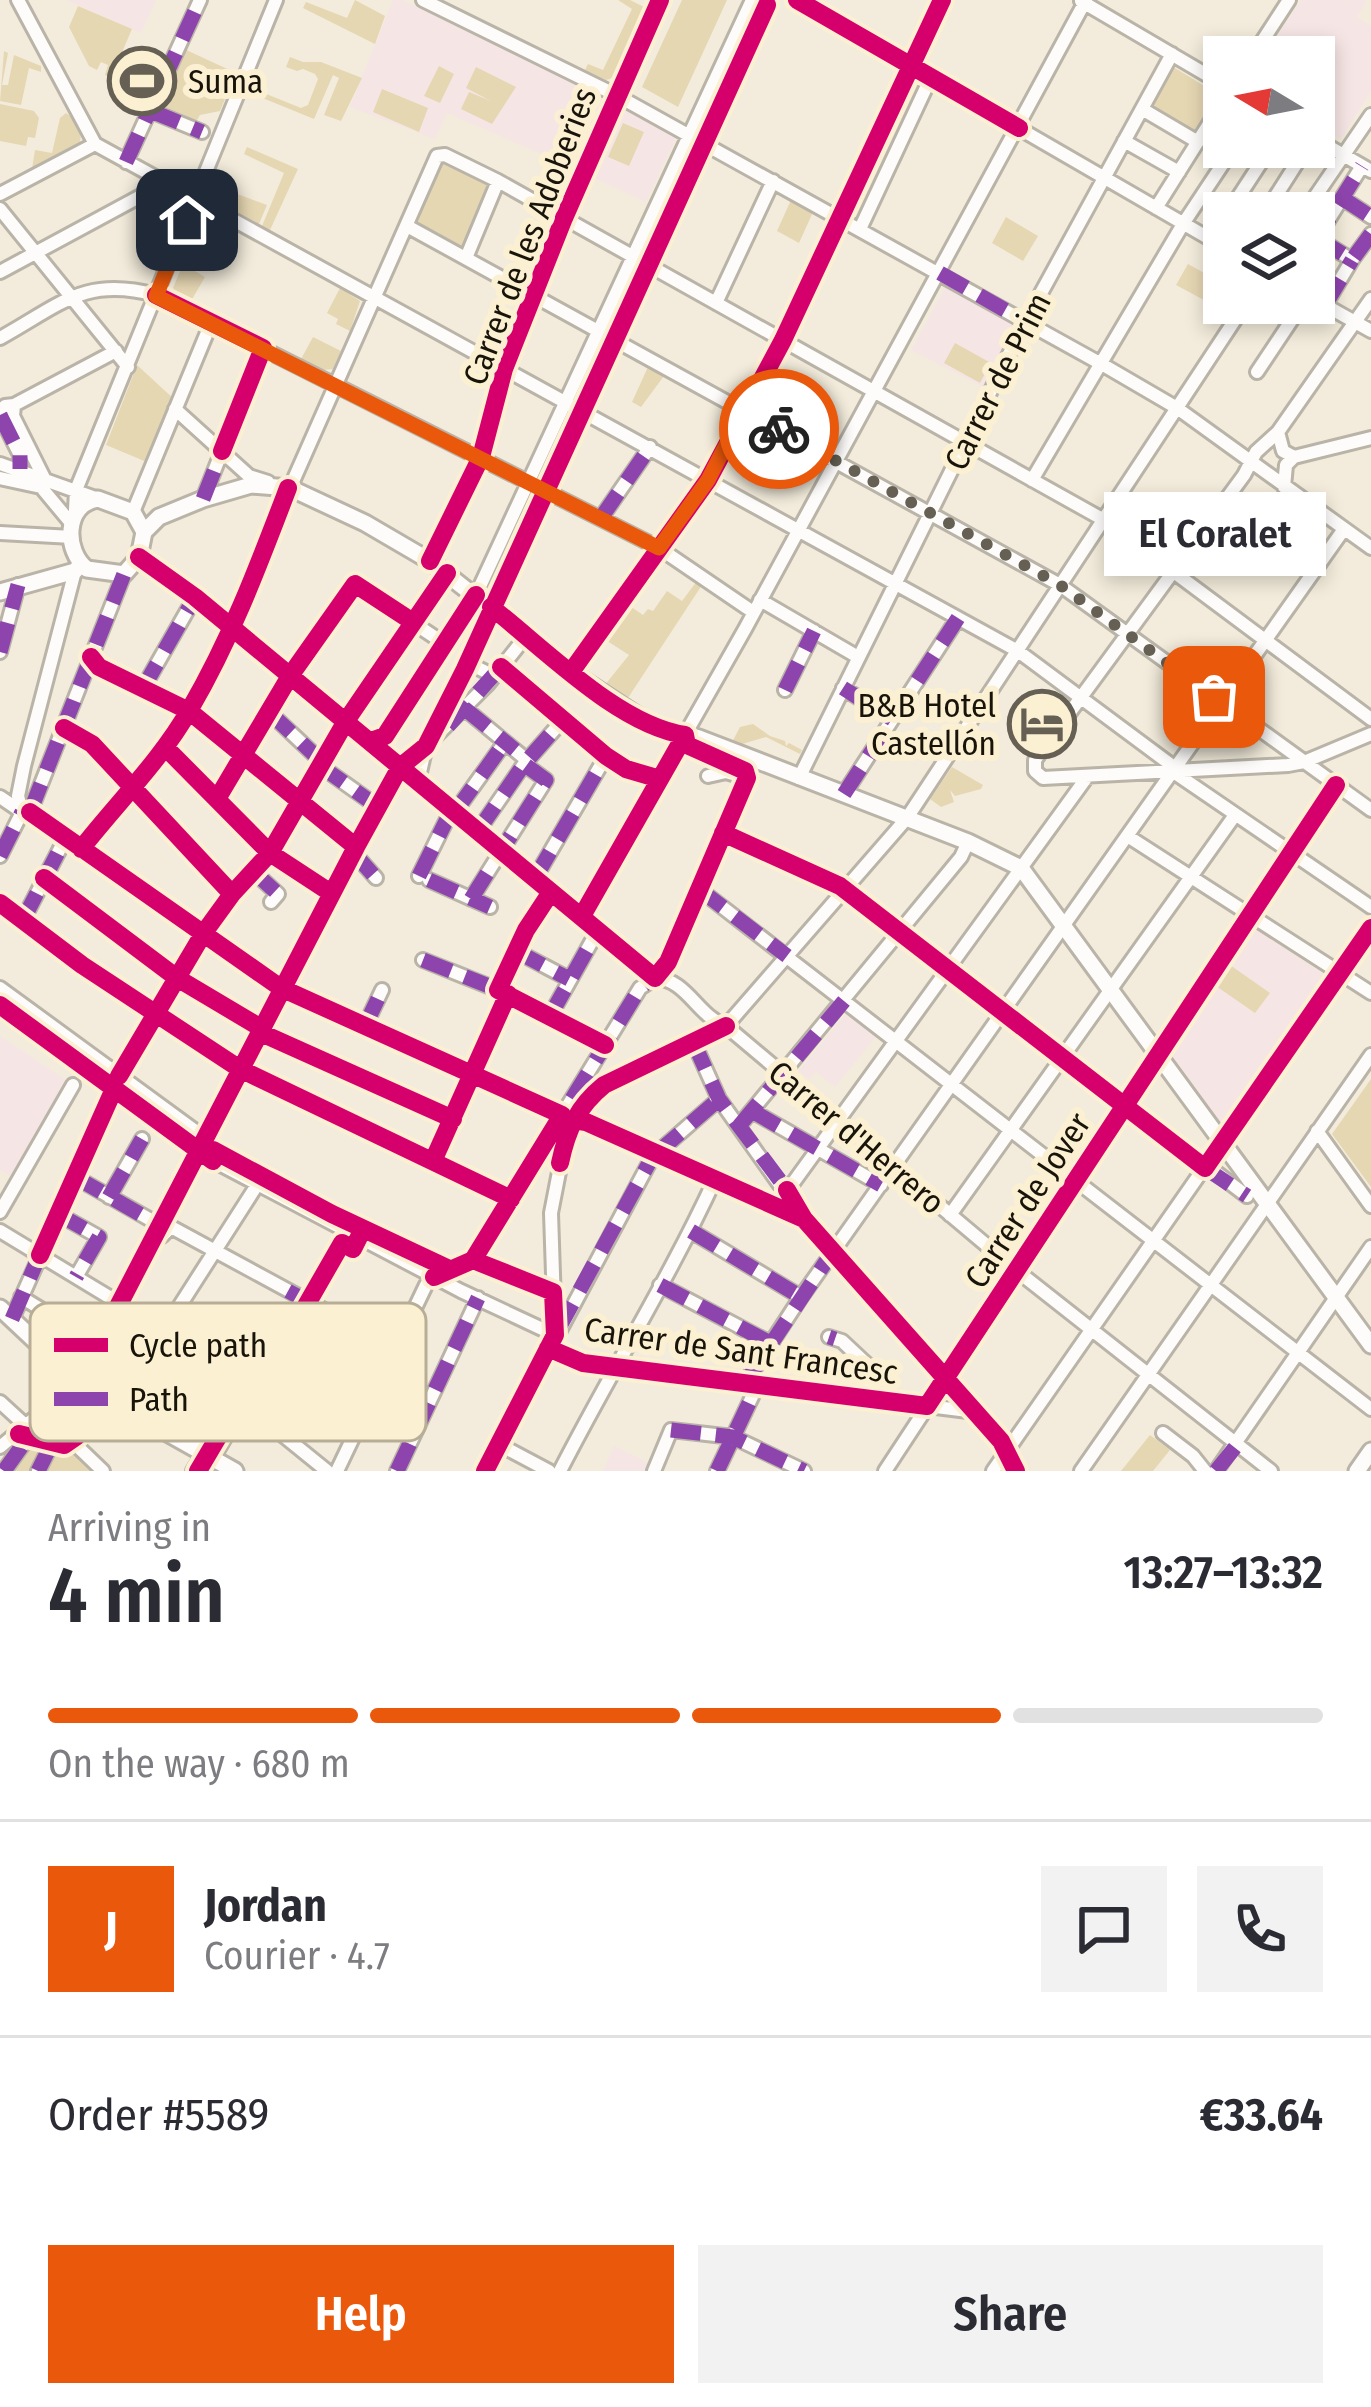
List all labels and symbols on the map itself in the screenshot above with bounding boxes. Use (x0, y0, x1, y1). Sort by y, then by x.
north arrow (1203, 36, 1335, 168)
sports icon: Suma (107, 46, 177, 116)
place label: Suma (188, 62, 263, 102)
street label: Carrer de les Adoberies (455, 82, 605, 391)
pin (136, 169, 238, 271)
street label: Carrer de Prim (936, 286, 1060, 477)
courier (719, 369, 839, 489)
callout: El Coralet (1103, 493, 1325, 577)
pin (1163, 646, 1265, 748)
place label: B&B Hotel Castellón (858, 686, 996, 764)
hotel icon: B&B Hotel Castellón (1007, 689, 1077, 759)
street label: Carrer d'Herrero (760, 1053, 952, 1223)
street label: Carrer de Jover (956, 1105, 1100, 1296)
legend (30, 1303, 426, 1441)
street label: Carrer de Sant Francesc (582, 1309, 900, 1393)
text: Cycle path (129, 1326, 267, 1366)
text: Path (129, 1380, 189, 1420)

